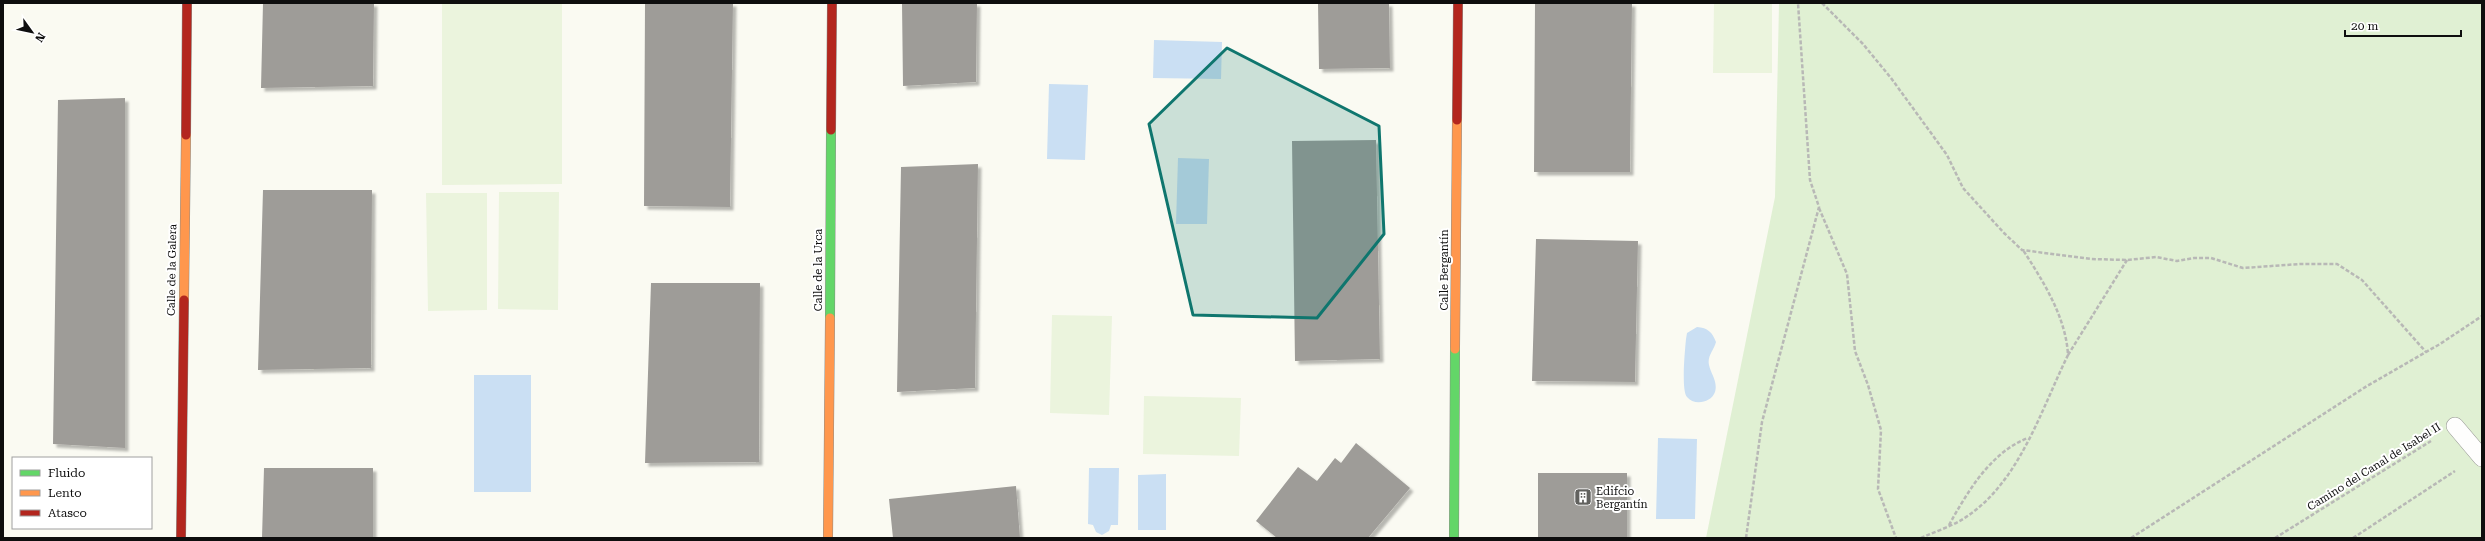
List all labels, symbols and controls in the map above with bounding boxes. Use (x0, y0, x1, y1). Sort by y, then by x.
north arrow (12, 12, 52, 52)
scale bar (2345, 12, 2461, 38)
text: 20 m (2351, 19, 2378, 33)
text: N (32, 30, 48, 45)
street label: Calle de la Galera (165, 224, 179, 316)
street label: Calle de la Urca (812, 229, 825, 311)
street label: Calle Bergantín (1438, 229, 1451, 311)
street label: Camino del Canal de Isabel II (2305, 420, 2443, 514)
legend (12, 457, 152, 529)
text: Fluido (48, 466, 85, 480)
place label: Edifcio Bergantín (1596, 485, 1648, 511)
text: Lento (48, 486, 82, 500)
building icon: Edifcio Bergantín (1573, 487, 1593, 507)
text: Atasco (48, 506, 87, 520)

